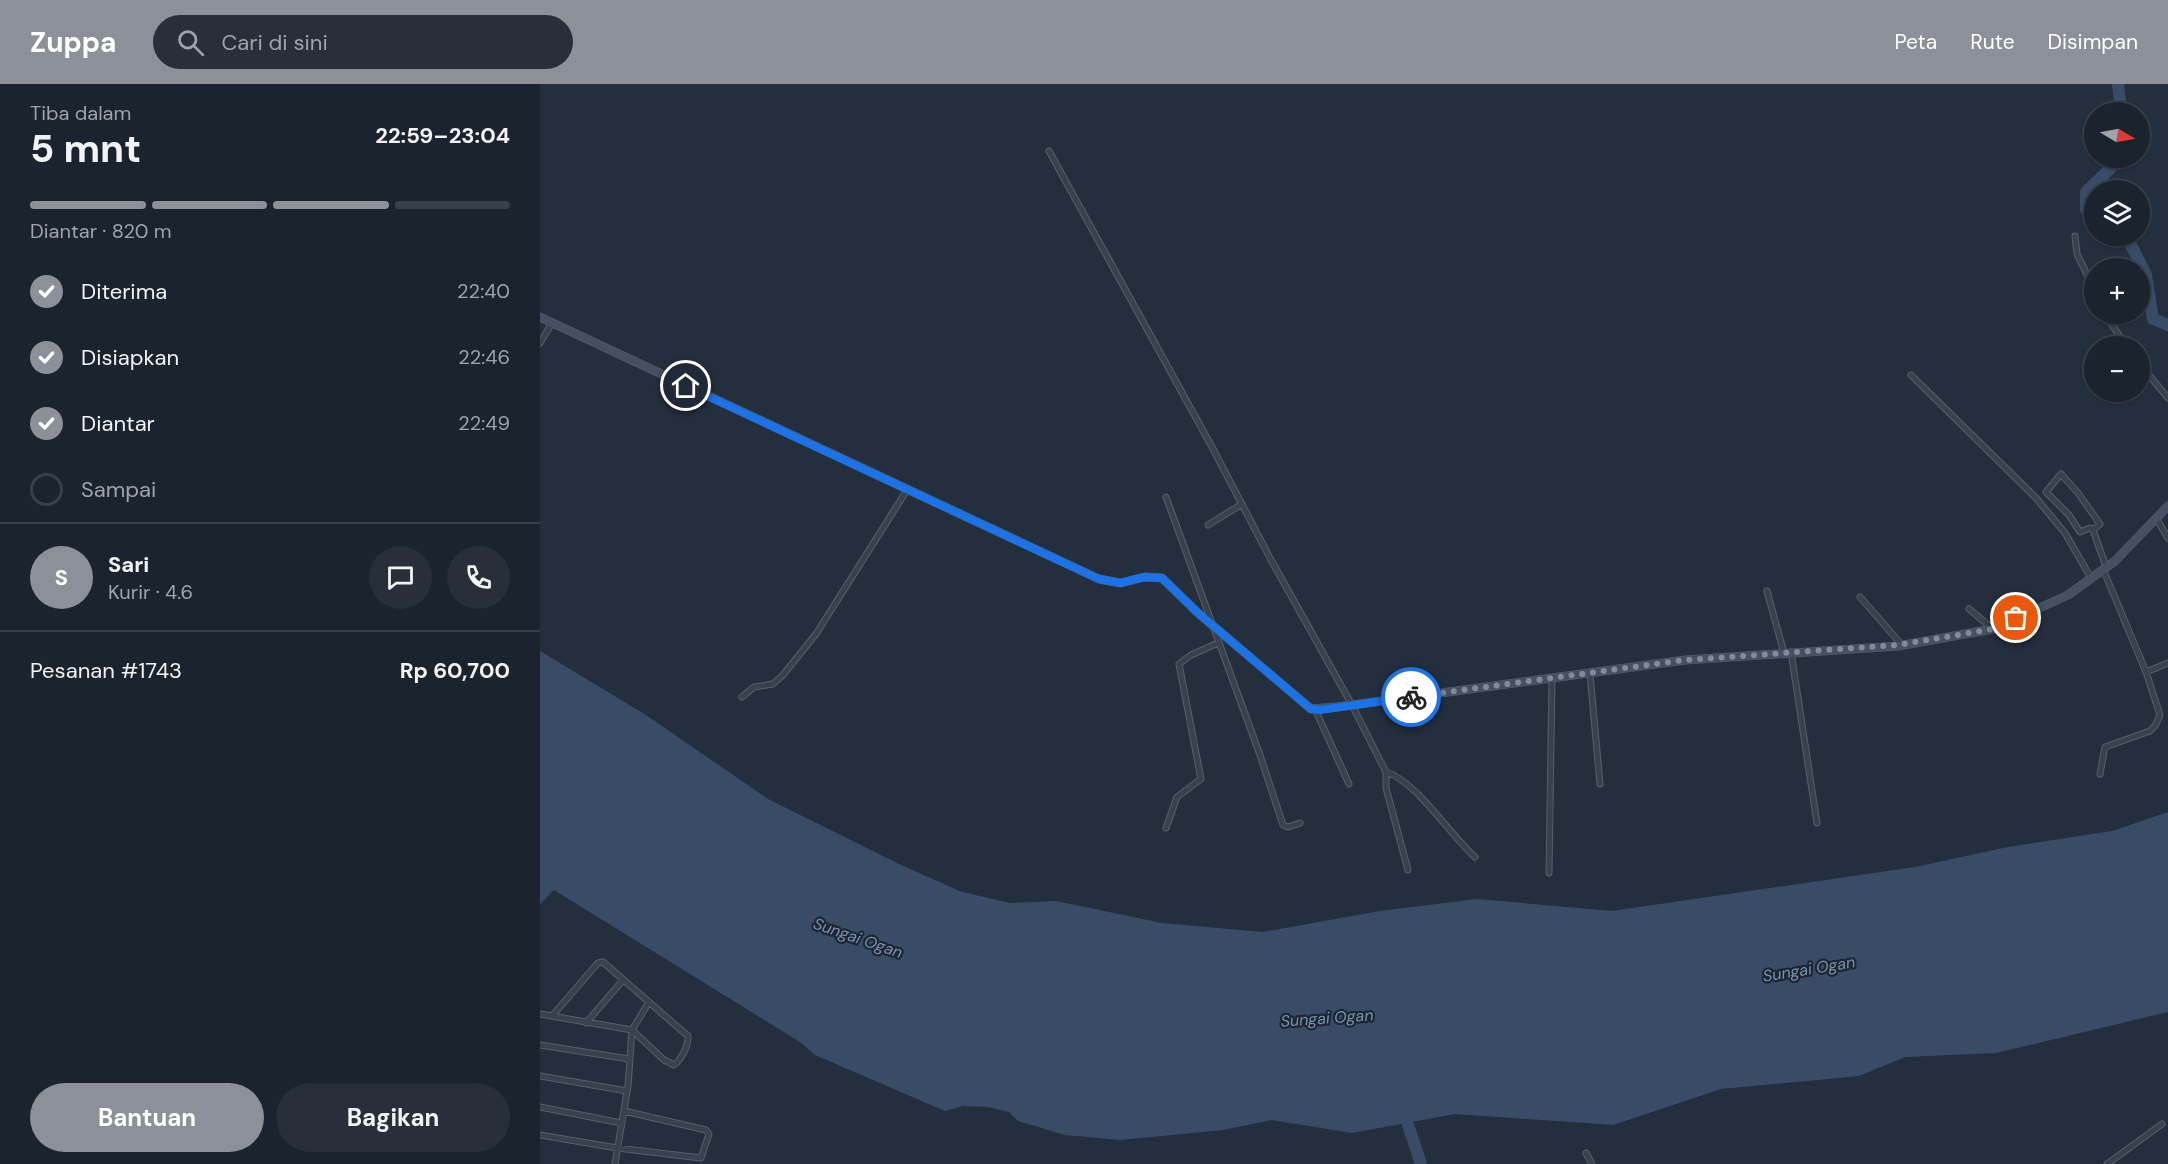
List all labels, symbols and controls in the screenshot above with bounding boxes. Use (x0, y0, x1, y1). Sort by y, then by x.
search box (153, 15, 573, 69)
text: Zuppa (30, 24, 117, 61)
icon: search (174, 26, 207, 59)
text: Cari di sini (222, 28, 328, 57)
text: Peta (1894, 28, 1937, 56)
text: Rute (1970, 28, 2015, 56)
text: Disimpan (2048, 28, 2138, 56)
text: Tiba dalam (30, 100, 131, 126)
north arrow (2084, 102, 2150, 168)
map controls (2084, 102, 2150, 402)
text: 22:59–23:04 (375, 121, 510, 150)
text: 5 mnt (30, 123, 141, 174)
button: layers (2084, 180, 2150, 246)
text: Diantar · 820 m (30, 218, 172, 244)
button: + (2084, 258, 2150, 324)
icon: check (30, 275, 63, 308)
text: Diterima (81, 277, 167, 306)
text: 22:40 (457, 278, 510, 304)
button: − (2084, 336, 2150, 402)
icon: check (30, 341, 63, 374)
text: Disiapkan (81, 343, 179, 372)
text: 22:46 (458, 344, 510, 370)
pin (660, 360, 711, 411)
icon: home (669, 369, 702, 402)
icon: check (30, 407, 63, 440)
text: Diantar (81, 409, 155, 438)
text: 22:49 (458, 410, 510, 436)
text: Sampai (81, 475, 156, 504)
button: chat (369, 546, 432, 609)
button: phone (447, 546, 510, 609)
text: Sari (108, 550, 149, 579)
text: S (55, 563, 68, 592)
text: Kurir · 4.6 (108, 579, 193, 605)
pin (1990, 592, 2041, 643)
icon: bag (1999, 601, 2032, 634)
text: Pesanan #1743 (30, 656, 182, 685)
text: Rp 60,700 (400, 656, 510, 685)
courier (1381, 667, 1441, 727)
icon: bike (1395, 681, 1428, 714)
water label: Sungai Ogan (811, 913, 905, 963)
water label: Sungai Ogan (1761, 951, 1857, 987)
water label: Sungai Ogan (1280, 1004, 1374, 1032)
button: Bantuan (30, 1083, 264, 1152)
button: Bagikan (276, 1083, 510, 1152)

